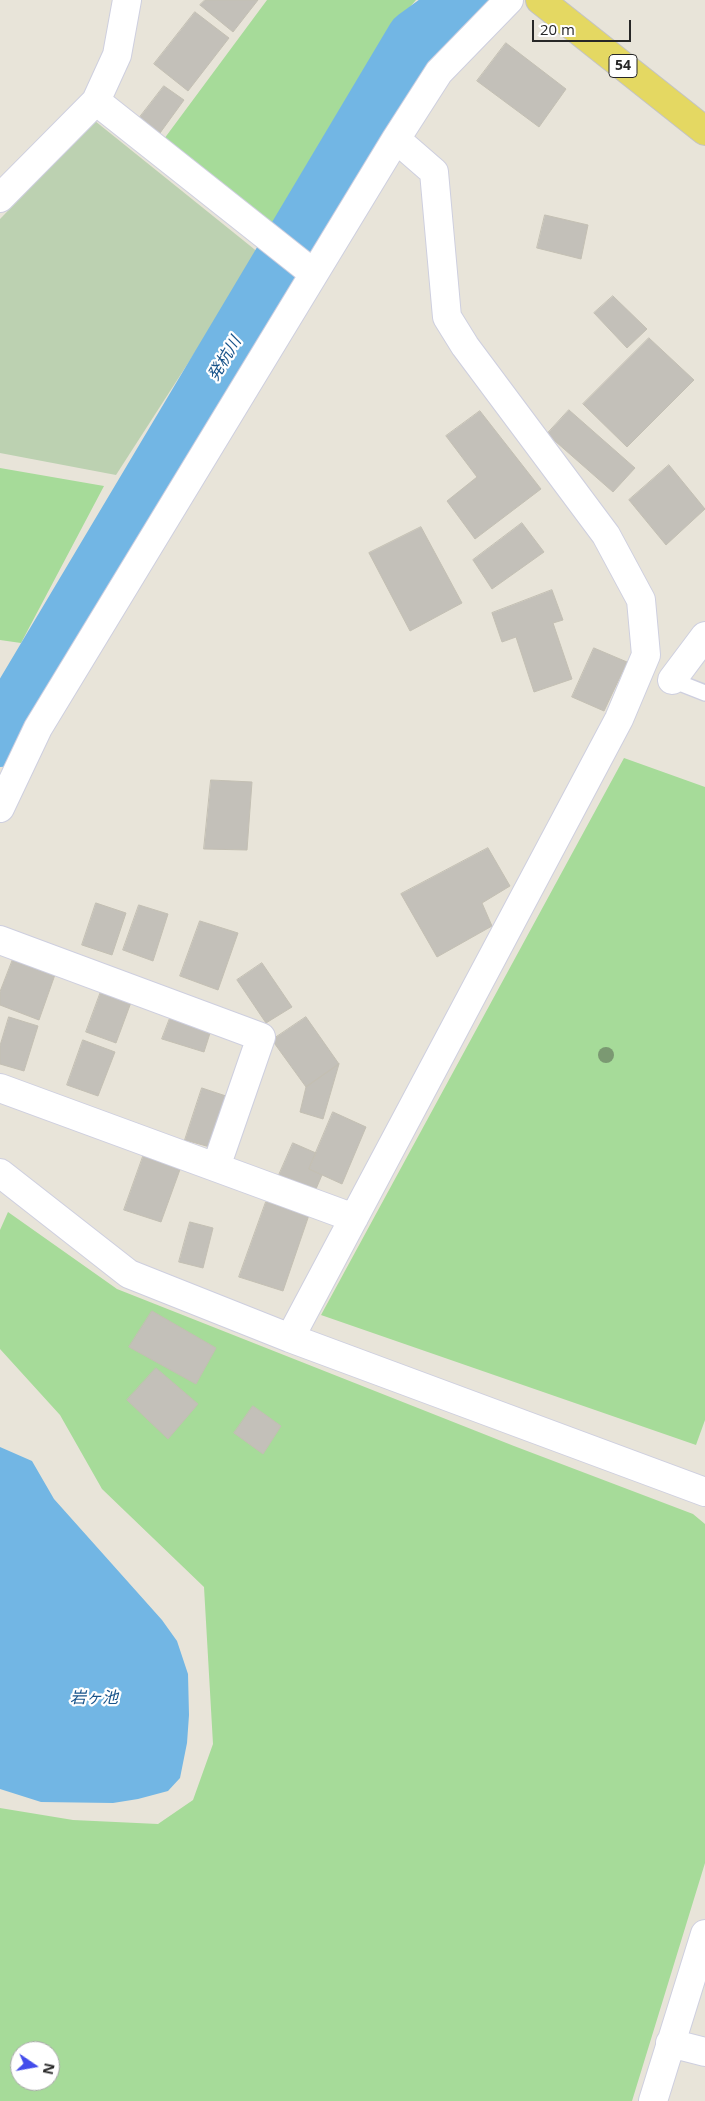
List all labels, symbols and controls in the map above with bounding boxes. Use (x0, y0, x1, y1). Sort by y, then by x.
scale bar (535, 10, 634, 42)
text: 20 m (540, 19, 575, 39)
road number: 54 (609, 54, 637, 78)
water label: 発杭川 (204, 333, 246, 385)
water label: 岩ヶ池 (70, 1688, 118, 1708)
north arrow (10, 2041, 60, 2091)
text: N (39, 2061, 60, 2077)

